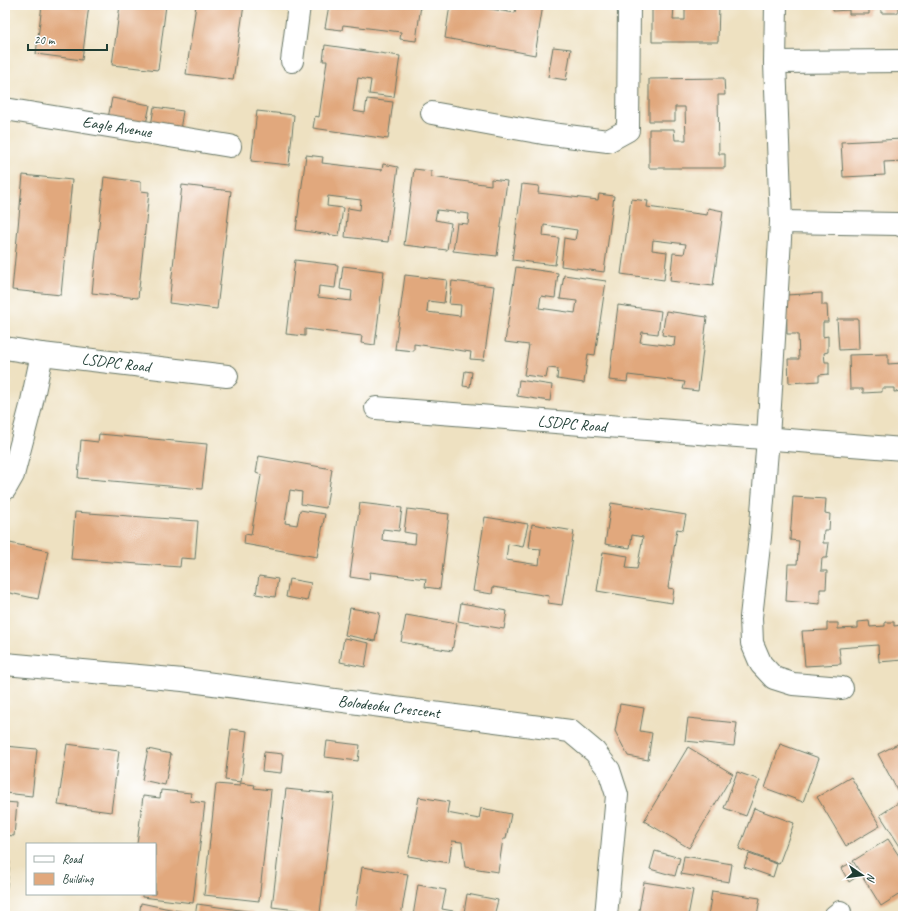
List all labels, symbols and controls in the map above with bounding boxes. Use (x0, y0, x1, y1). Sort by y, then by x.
scale bar (28, 26, 107, 52)
text: 20 m (34, 32, 56, 48)
street label: Eagle Avenue (81, 112, 155, 143)
street label: LSDPC Road (81, 349, 154, 377)
street label: LSDPC Road (537, 411, 610, 437)
street label: Bolodeoku Crescent (337, 691, 443, 723)
legend (26, 843, 156, 895)
text: Road (62, 851, 84, 867)
north arrow (842, 855, 882, 895)
text: Building (62, 871, 94, 887)
text: N (864, 872, 879, 884)

